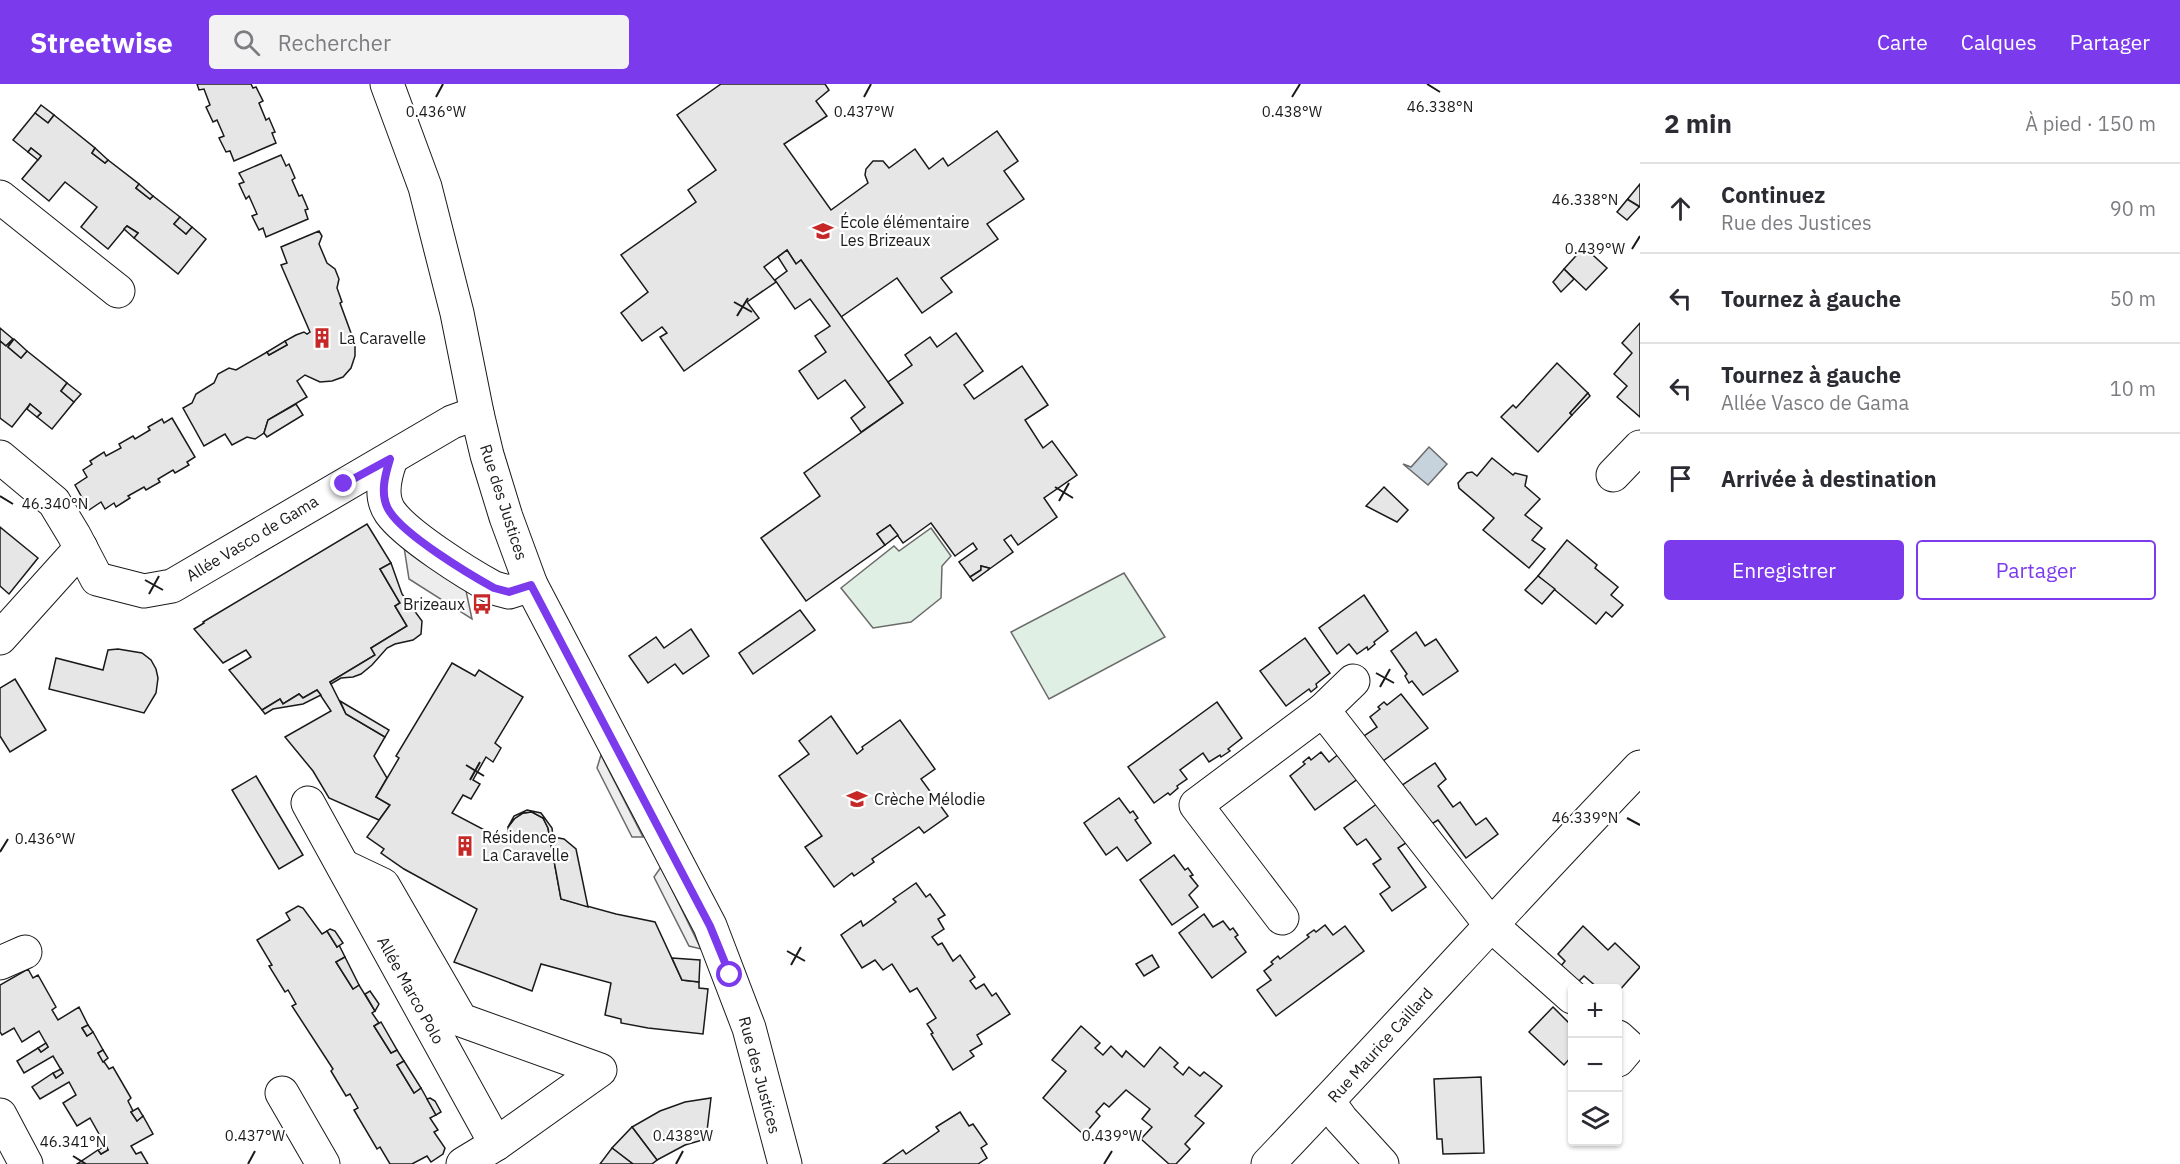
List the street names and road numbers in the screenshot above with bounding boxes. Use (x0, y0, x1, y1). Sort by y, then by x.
street label: Rue des Justices (476, 442, 532, 562)
street label: Allée Vasco de Gama (182, 490, 322, 585)
street label: Allée Marco Polo (373, 933, 449, 1047)
street label: Rue Maurice Caillard (1323, 983, 1437, 1107)
street label: Rue des Justices (735, 1014, 785, 1136)

